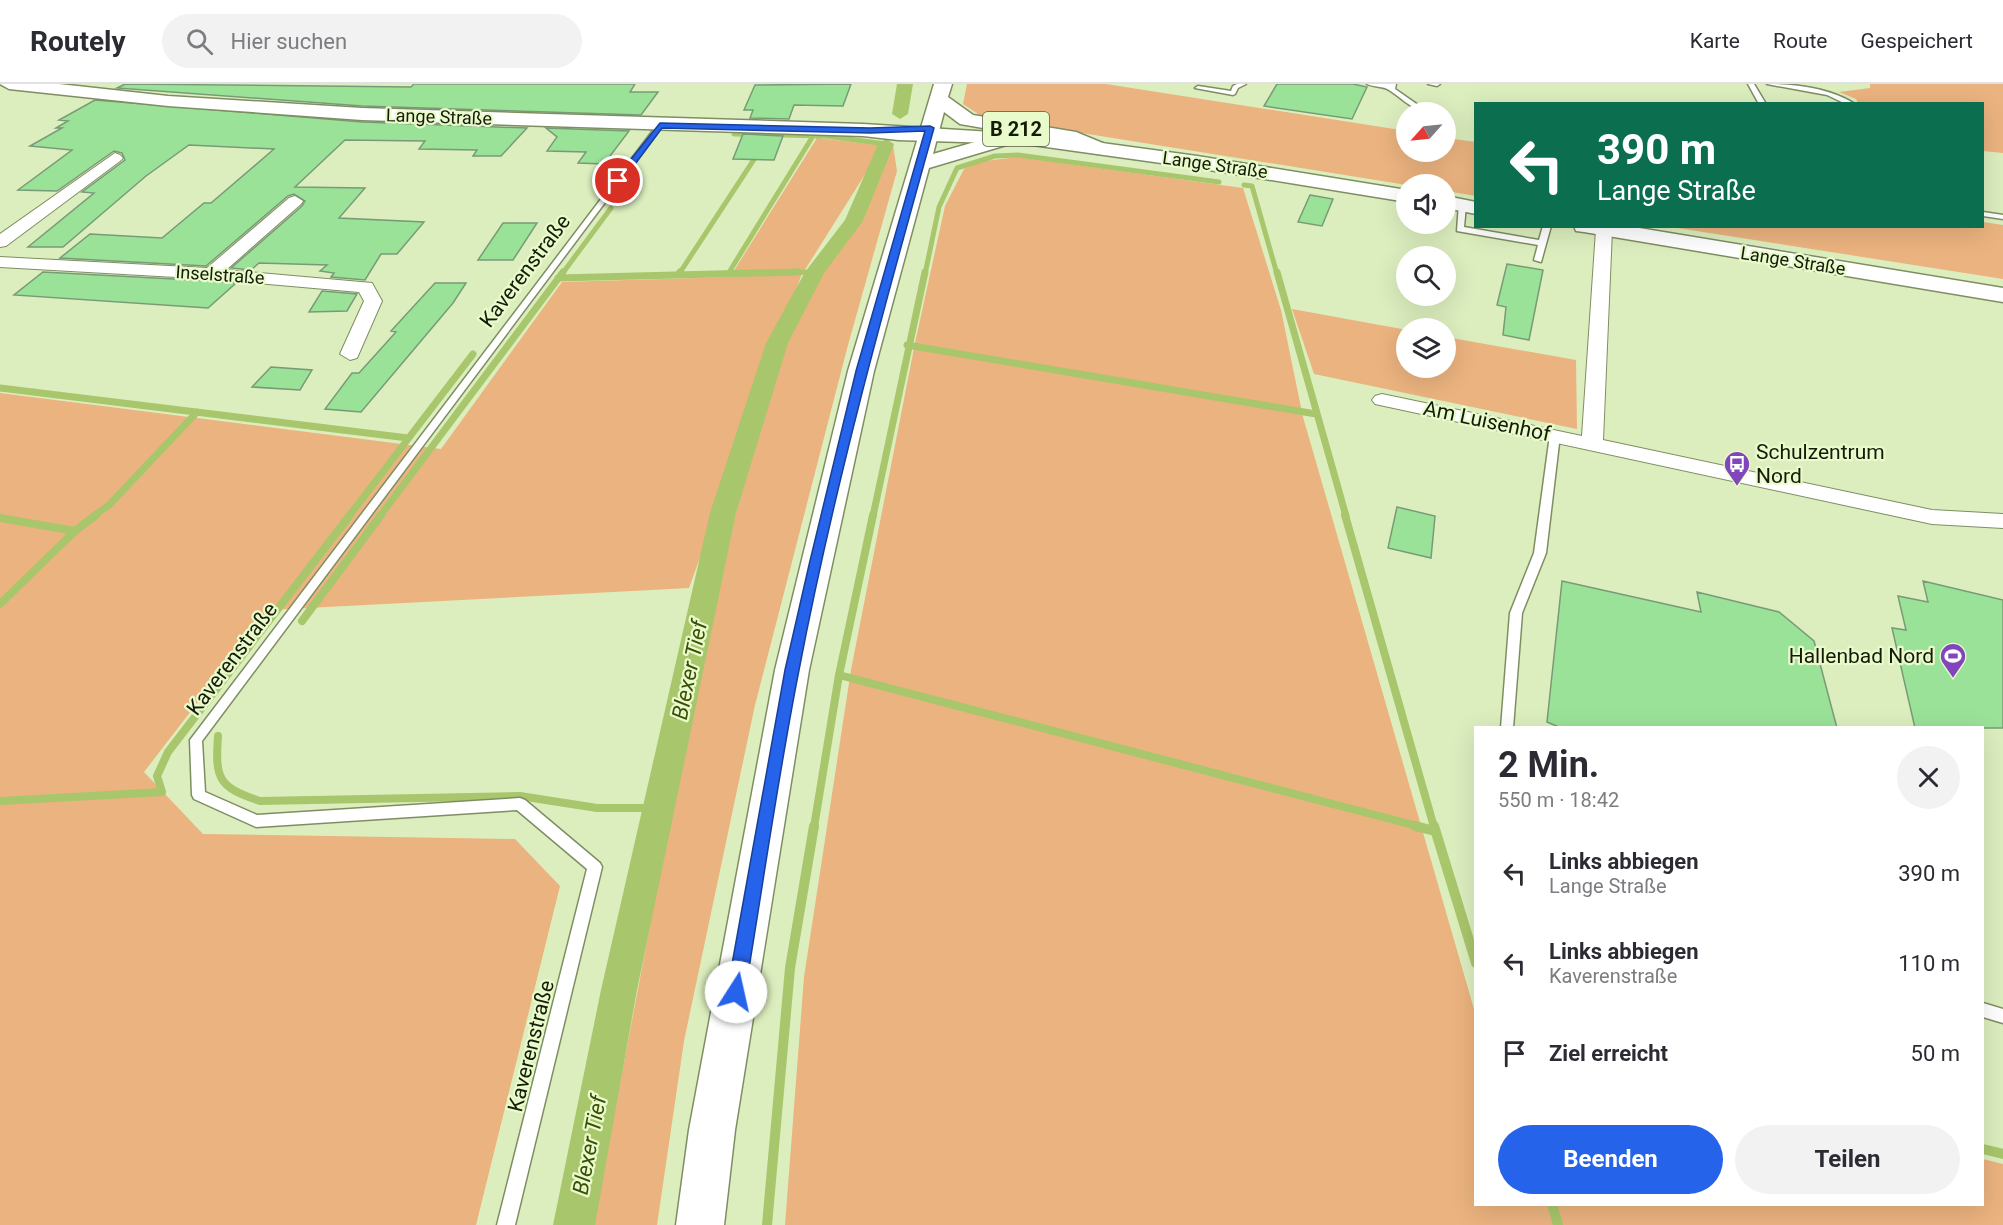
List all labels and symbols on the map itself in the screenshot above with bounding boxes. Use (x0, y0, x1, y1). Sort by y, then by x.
north arrow (1396, 102, 1456, 162)
street label: Lange Straße (386, 104, 492, 129)
road number: B 212 (983, 112, 1049, 146)
street label: Lange Straße (1161, 147, 1269, 182)
pin (592, 155, 643, 206)
street label: Kaverenstraße (475, 210, 575, 332)
street label: Lange Straße (1739, 242, 1847, 279)
street label: Inselstraße (175, 261, 265, 288)
street label: Am Luisenhof (1421, 396, 1553, 446)
place label: Schulzentrum Nord (1756, 440, 1885, 488)
bus stop icon: Schulzentrum Nord (1722, 449, 1752, 487)
street label: Kaverenstraße (182, 598, 282, 720)
water label: Blexer Tief (667, 616, 713, 722)
sports icon: Hallenbad Nord (1938, 641, 1968, 679)
place label: Hallenbad Nord (1789, 644, 1934, 668)
position arrow (704, 960, 768, 1024)
street label: Kaverenstraße (503, 978, 559, 1114)
water label: Blexer Tief (568, 1091, 612, 1197)

